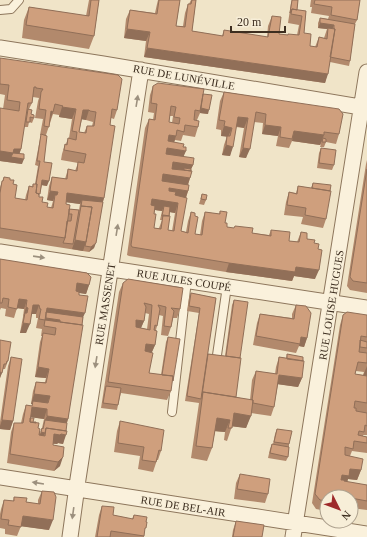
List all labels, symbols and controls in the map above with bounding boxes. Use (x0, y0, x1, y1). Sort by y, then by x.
scale bar (231, 8, 285, 34)
text: 20 m (237, 15, 262, 29)
street label: RUE DE LUNÉVILLE (132, 62, 236, 92)
one-way arrow (134, 95, 140, 107)
one-way arrow (114, 224, 120, 236)
street label: RUE LOUISE HUGUES (316, 249, 346, 361)
one-way arrow (33, 254, 45, 260)
street label: RUE MASSENET (93, 262, 117, 346)
street label: RUE JULES COUPÉ (136, 267, 232, 293)
one-way arrow (93, 356, 99, 368)
one-way arrow (32, 480, 44, 486)
north arrow (319, 489, 359, 529)
street label: RUE DE BEL-AIR (140, 493, 227, 519)
one-way arrow (70, 507, 76, 519)
text: N (339, 509, 354, 523)

